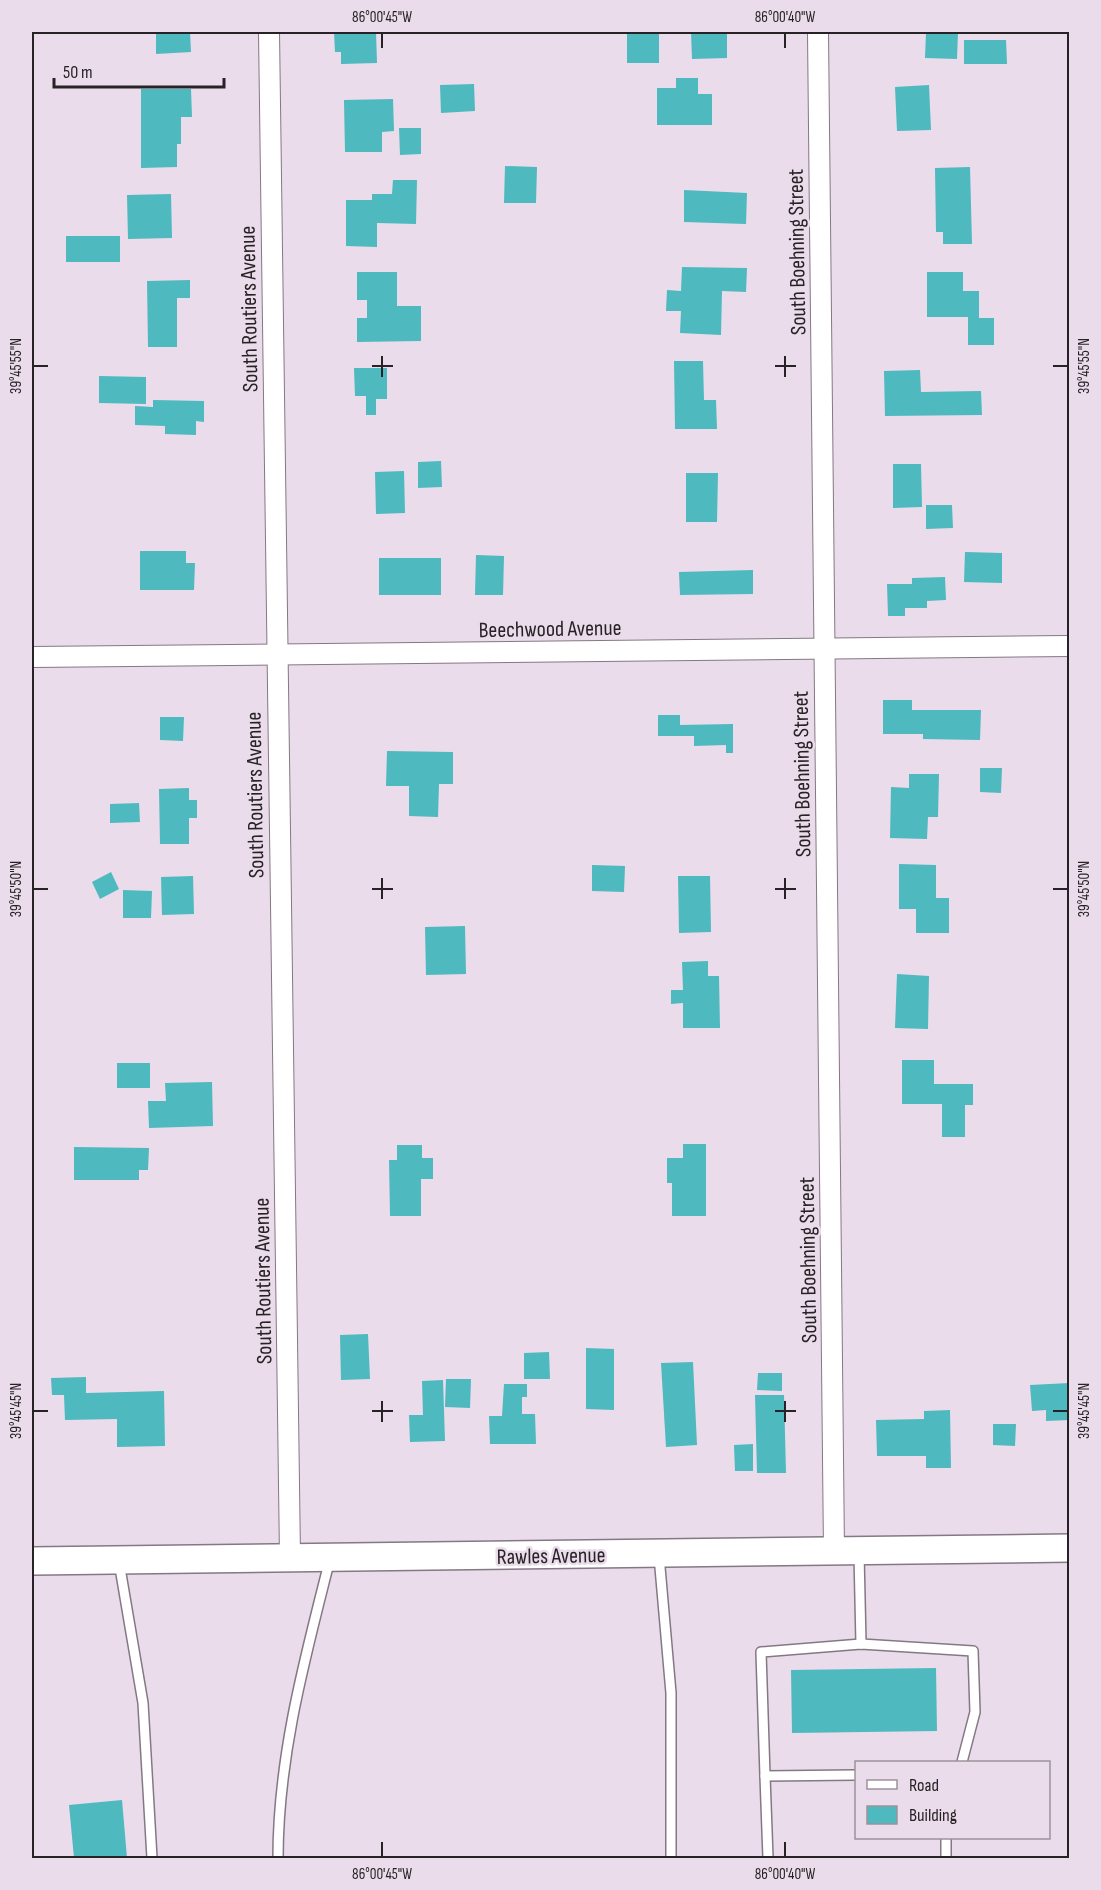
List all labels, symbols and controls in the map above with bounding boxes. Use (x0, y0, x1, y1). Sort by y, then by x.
text: 86°00'45"W (352, 8, 412, 27)
text: 86°00'40"W (755, 8, 815, 27)
scale bar (54, 51, 224, 89)
text: 50 m (63, 62, 93, 83)
street label: South Boehning Street (783, 168, 812, 335)
street label: South Routiers Avenue (235, 226, 264, 392)
text: 39°45'55"N (7, 338, 26, 394)
text: 39°45'55"N (1075, 338, 1094, 394)
street label: Beechwood Avenue (478, 615, 622, 644)
street label: South Boehning Street (788, 690, 817, 857)
street label: South Routiers Avenue (241, 712, 270, 878)
text: 39°45'50"N (7, 861, 26, 917)
text: 39°45'50"N (1075, 861, 1094, 917)
street label: South Boehning Street (794, 1176, 823, 1343)
street label: South Routiers Avenue (249, 1198, 278, 1364)
text: 39°45'45"N (7, 1383, 26, 1439)
text: 39°45'45"N (1075, 1383, 1094, 1439)
street label: Rawles Avenue (496, 1542, 606, 1571)
legend (855, 1761, 1050, 1839)
text: Road (909, 1775, 939, 1796)
text: Building (909, 1805, 957, 1826)
text: 86°00'45"W (352, 1865, 412, 1884)
text: 86°00'40"W (755, 1865, 815, 1884)

